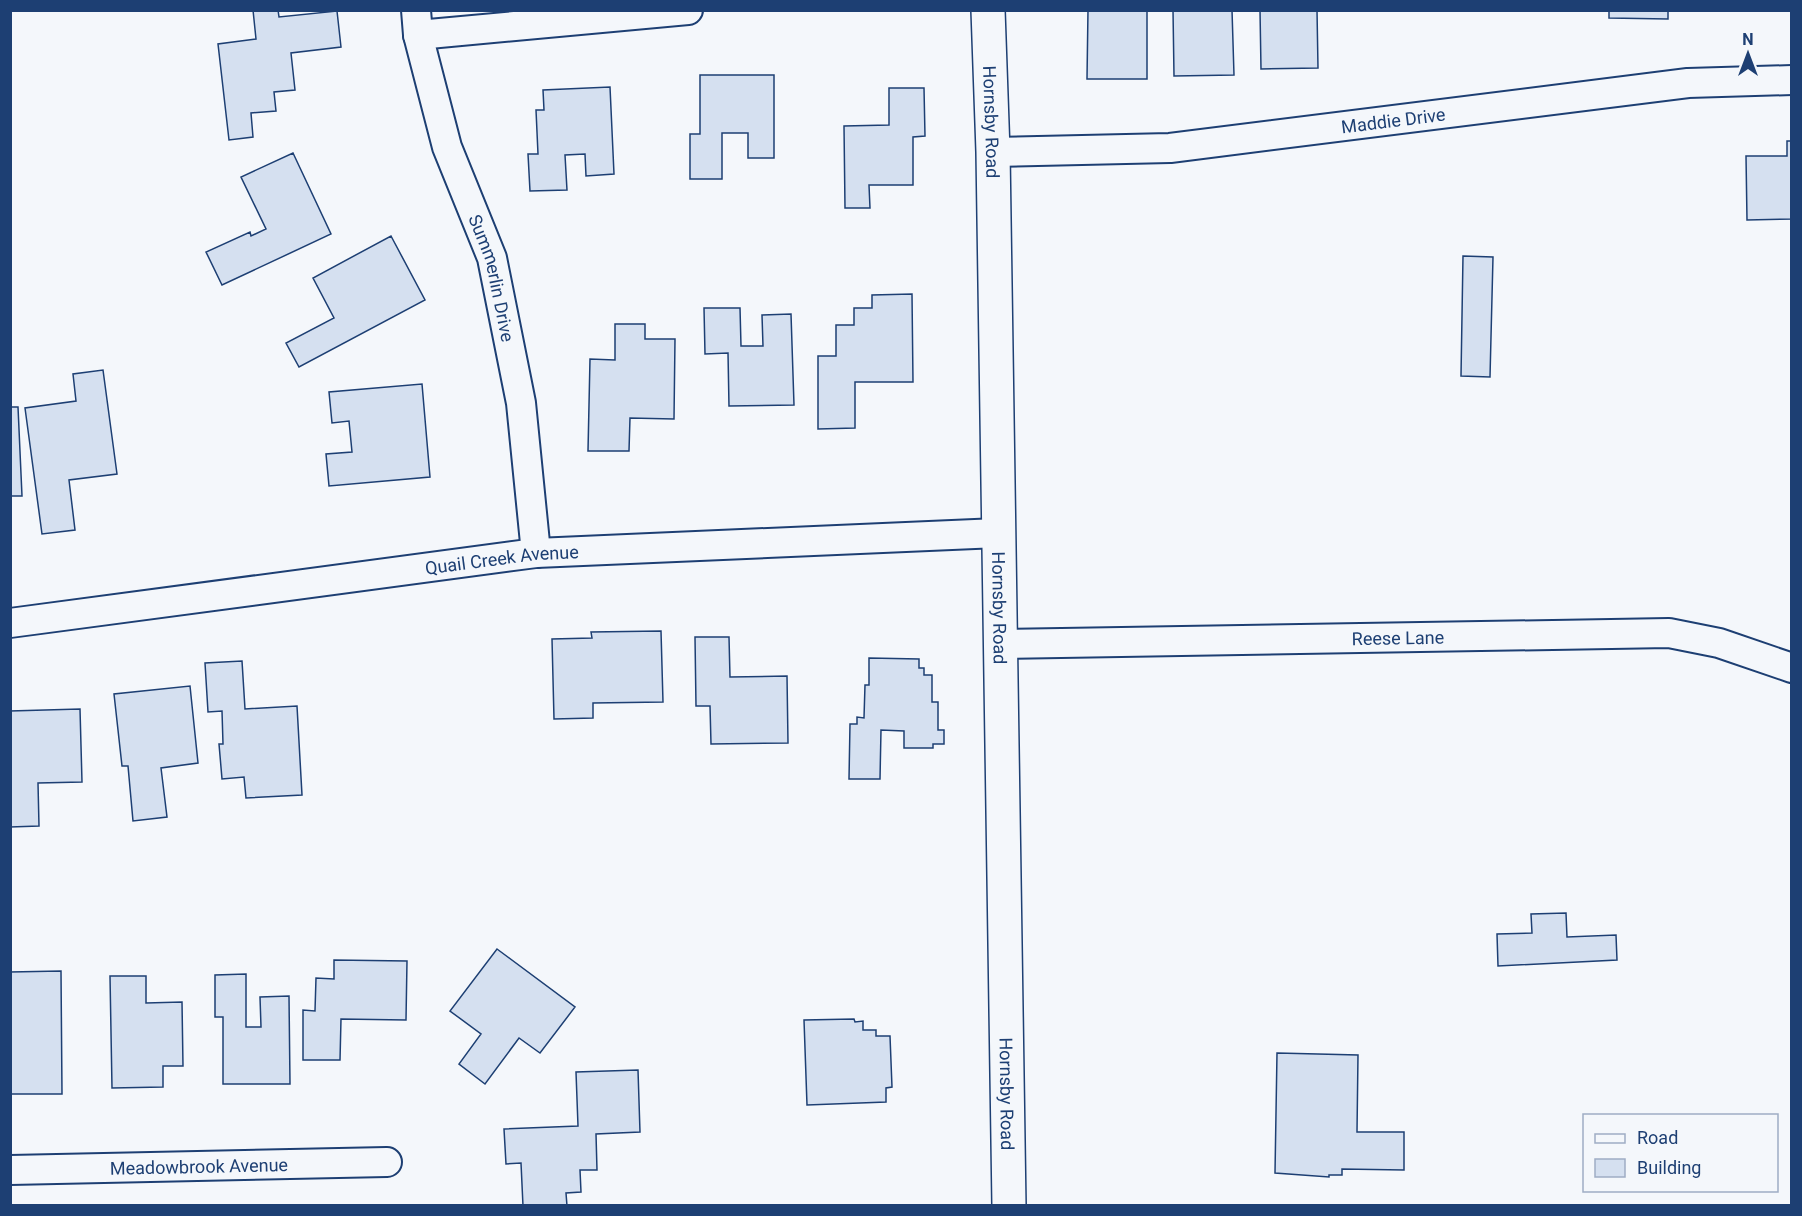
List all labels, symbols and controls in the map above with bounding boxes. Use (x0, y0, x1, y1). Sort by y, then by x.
north arrow (1718, 24, 1778, 84)
text: N (1742, 30, 1754, 49)
street label: Hornsby Road (979, 65, 1004, 178)
street label: Maddie Drive (1340, 103, 1446, 137)
street label: Summerlin Drive (465, 211, 519, 344)
street label: Quail Creek Avenue (424, 541, 579, 578)
street label: Hornsby Road (989, 551, 1011, 664)
street label: Reese Lane (1352, 626, 1444, 649)
street label: Hornsby Road (996, 1037, 1019, 1150)
legend (1583, 1114, 1778, 1192)
text: Road (1637, 1127, 1678, 1148)
street label: Meadowbrook Avenue (110, 1154, 288, 1178)
text: Building (1637, 1157, 1701, 1178)

